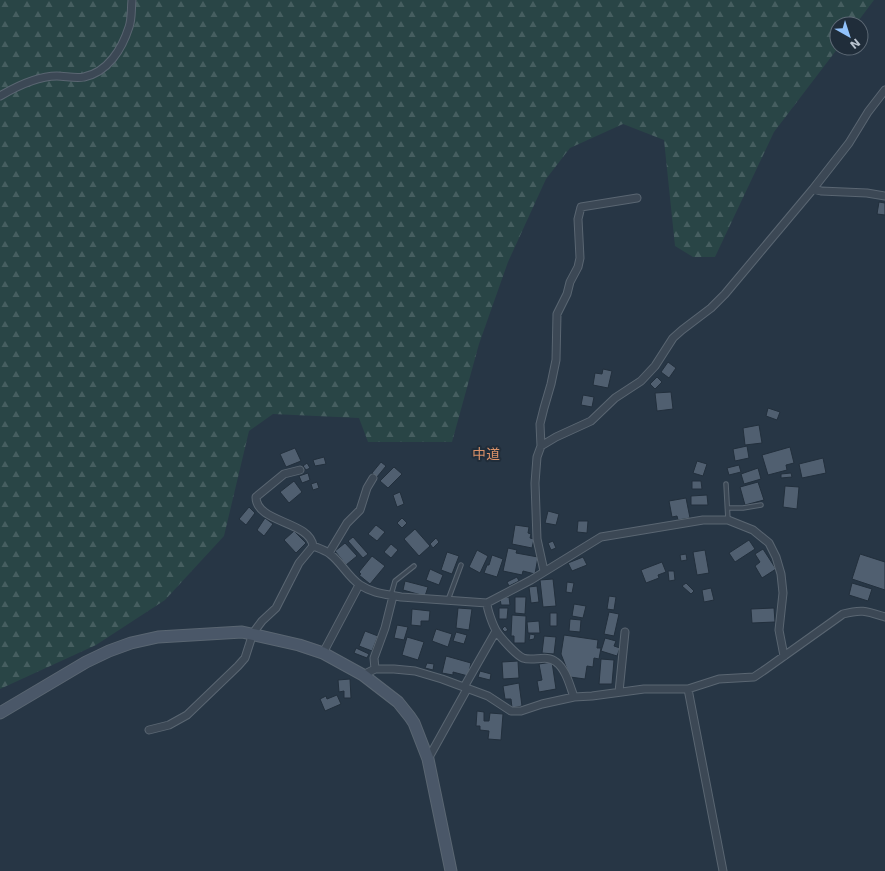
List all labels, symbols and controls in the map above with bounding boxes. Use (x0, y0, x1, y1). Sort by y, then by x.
north arrow (829, 16, 869, 56)
text: N (847, 35, 863, 51)
district label: 中道 (472, 446, 500, 462)

